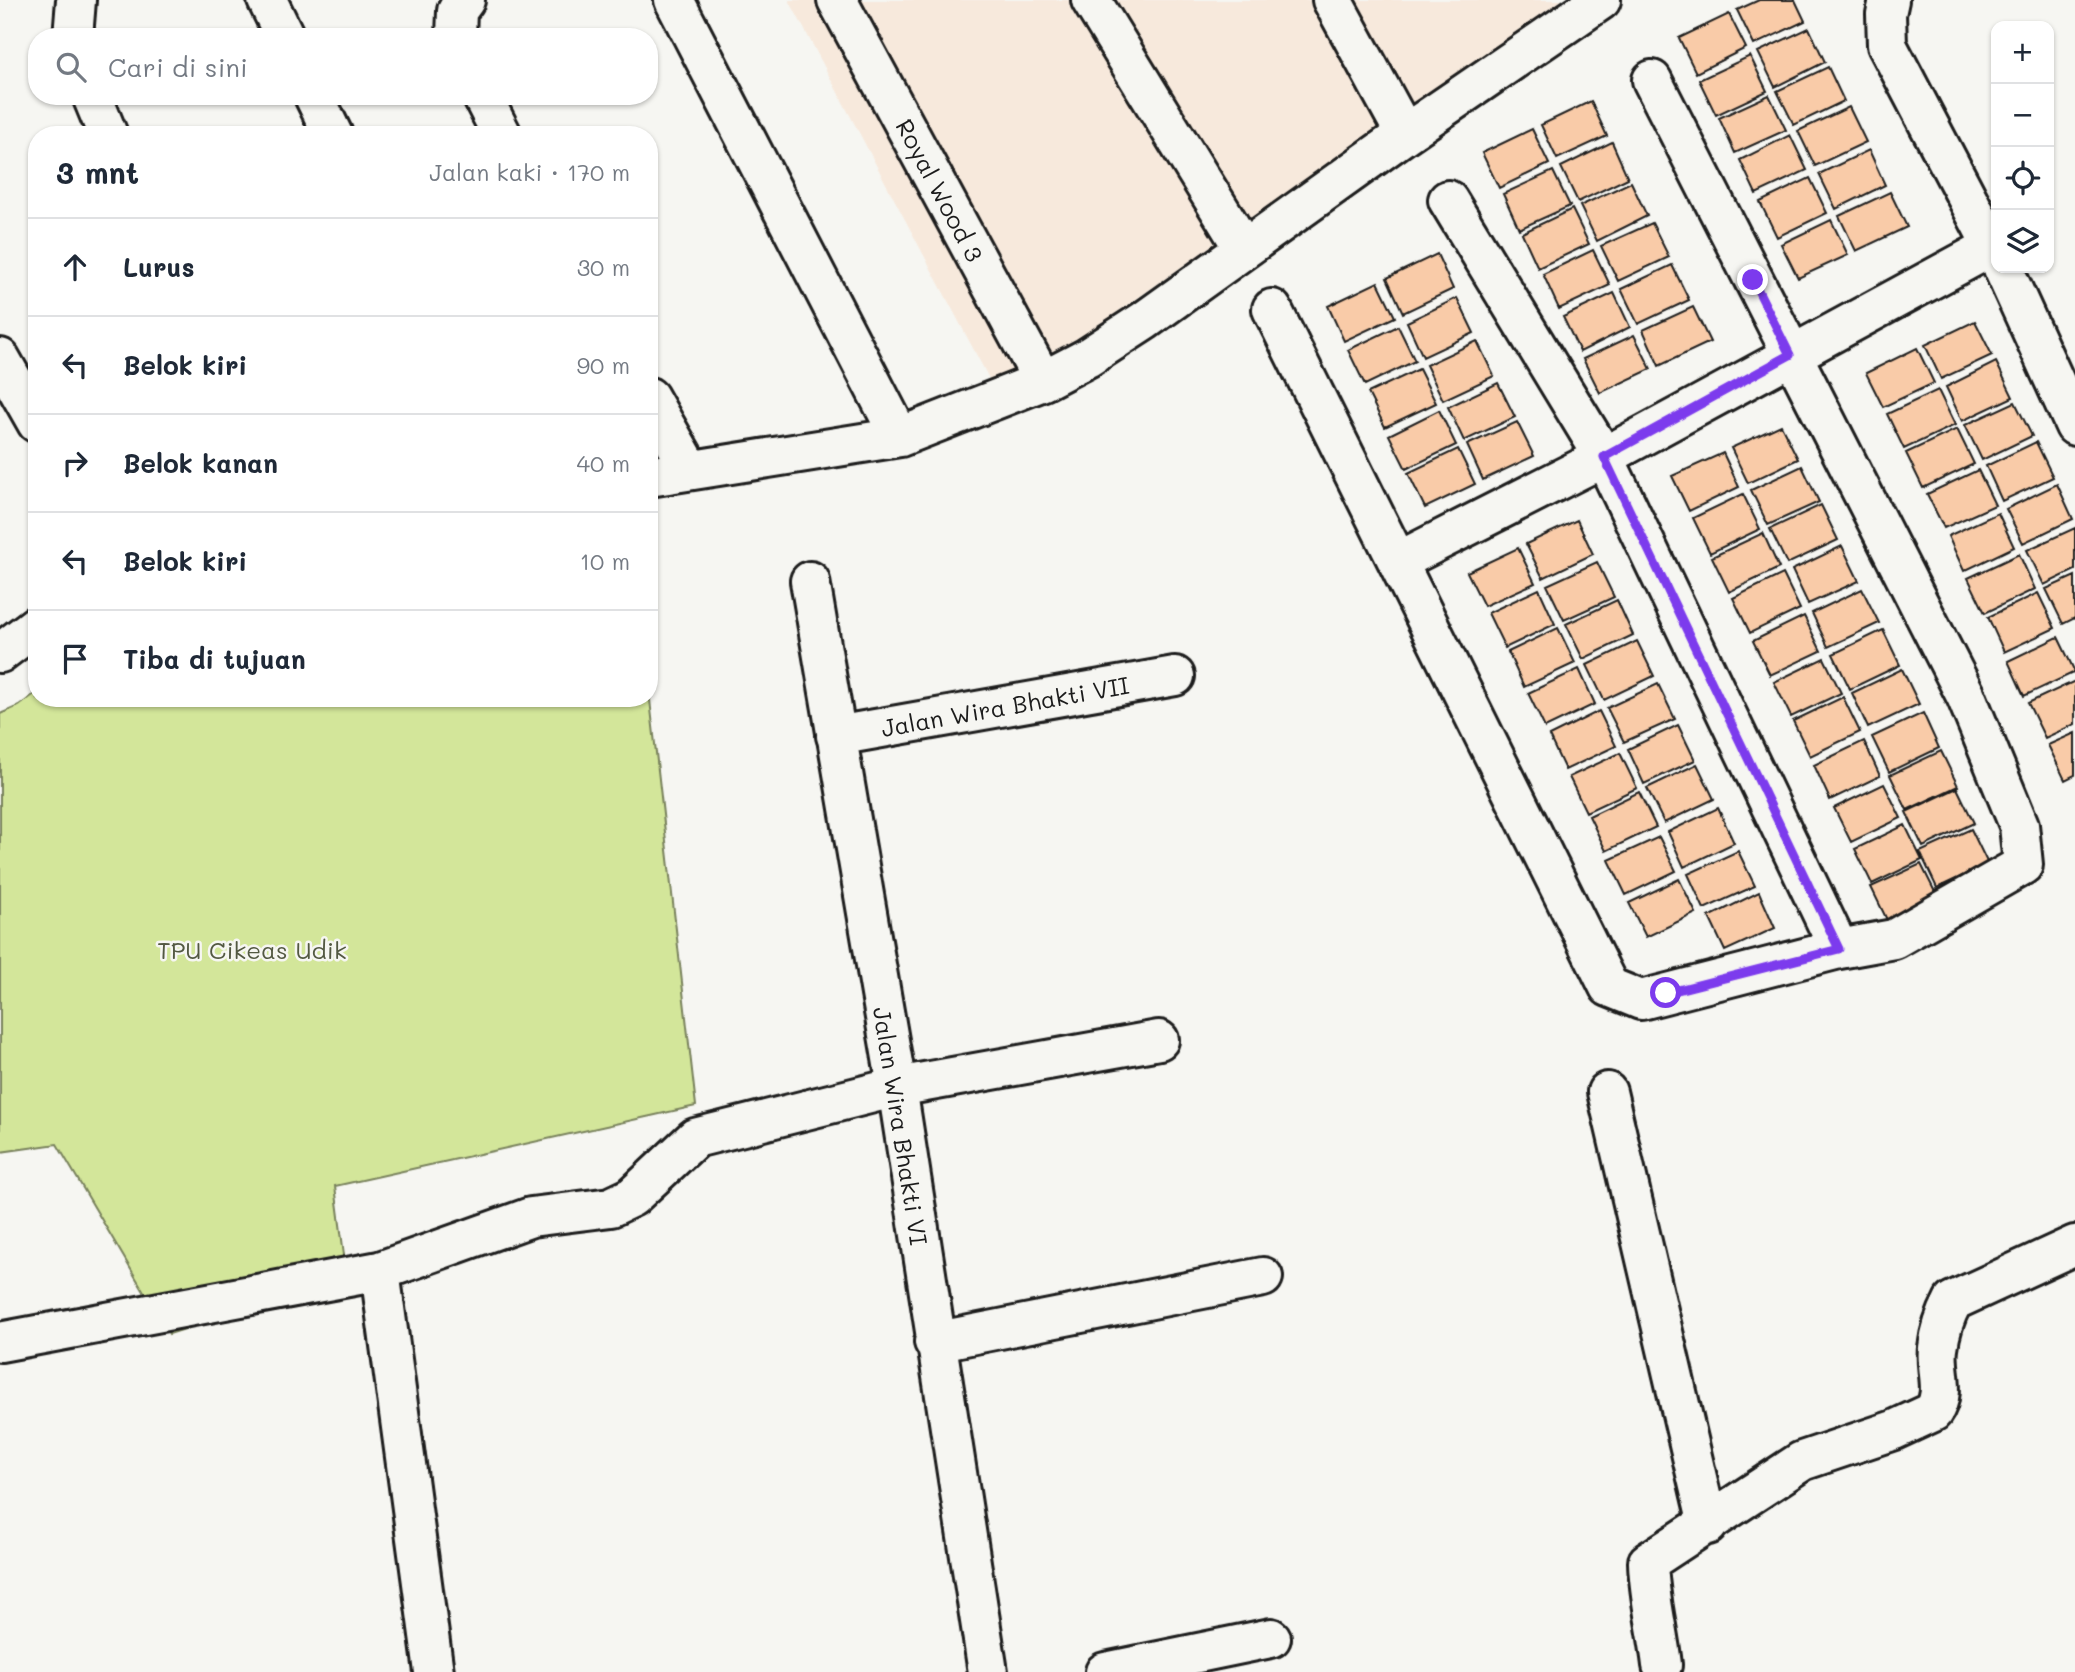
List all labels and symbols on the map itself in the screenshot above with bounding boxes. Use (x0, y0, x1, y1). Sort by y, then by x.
street label: Royal Wood 3 (889, 113, 991, 267)
route end (1737, 264, 1768, 295)
street label: Jalan Wira Bhakti VII (879, 669, 1131, 743)
park label: TPU Cikeas Udik (157, 934, 347, 965)
route start (1650, 977, 1681, 1008)
street label: Jalan Wira Bhakti VI (867, 1005, 935, 1247)

